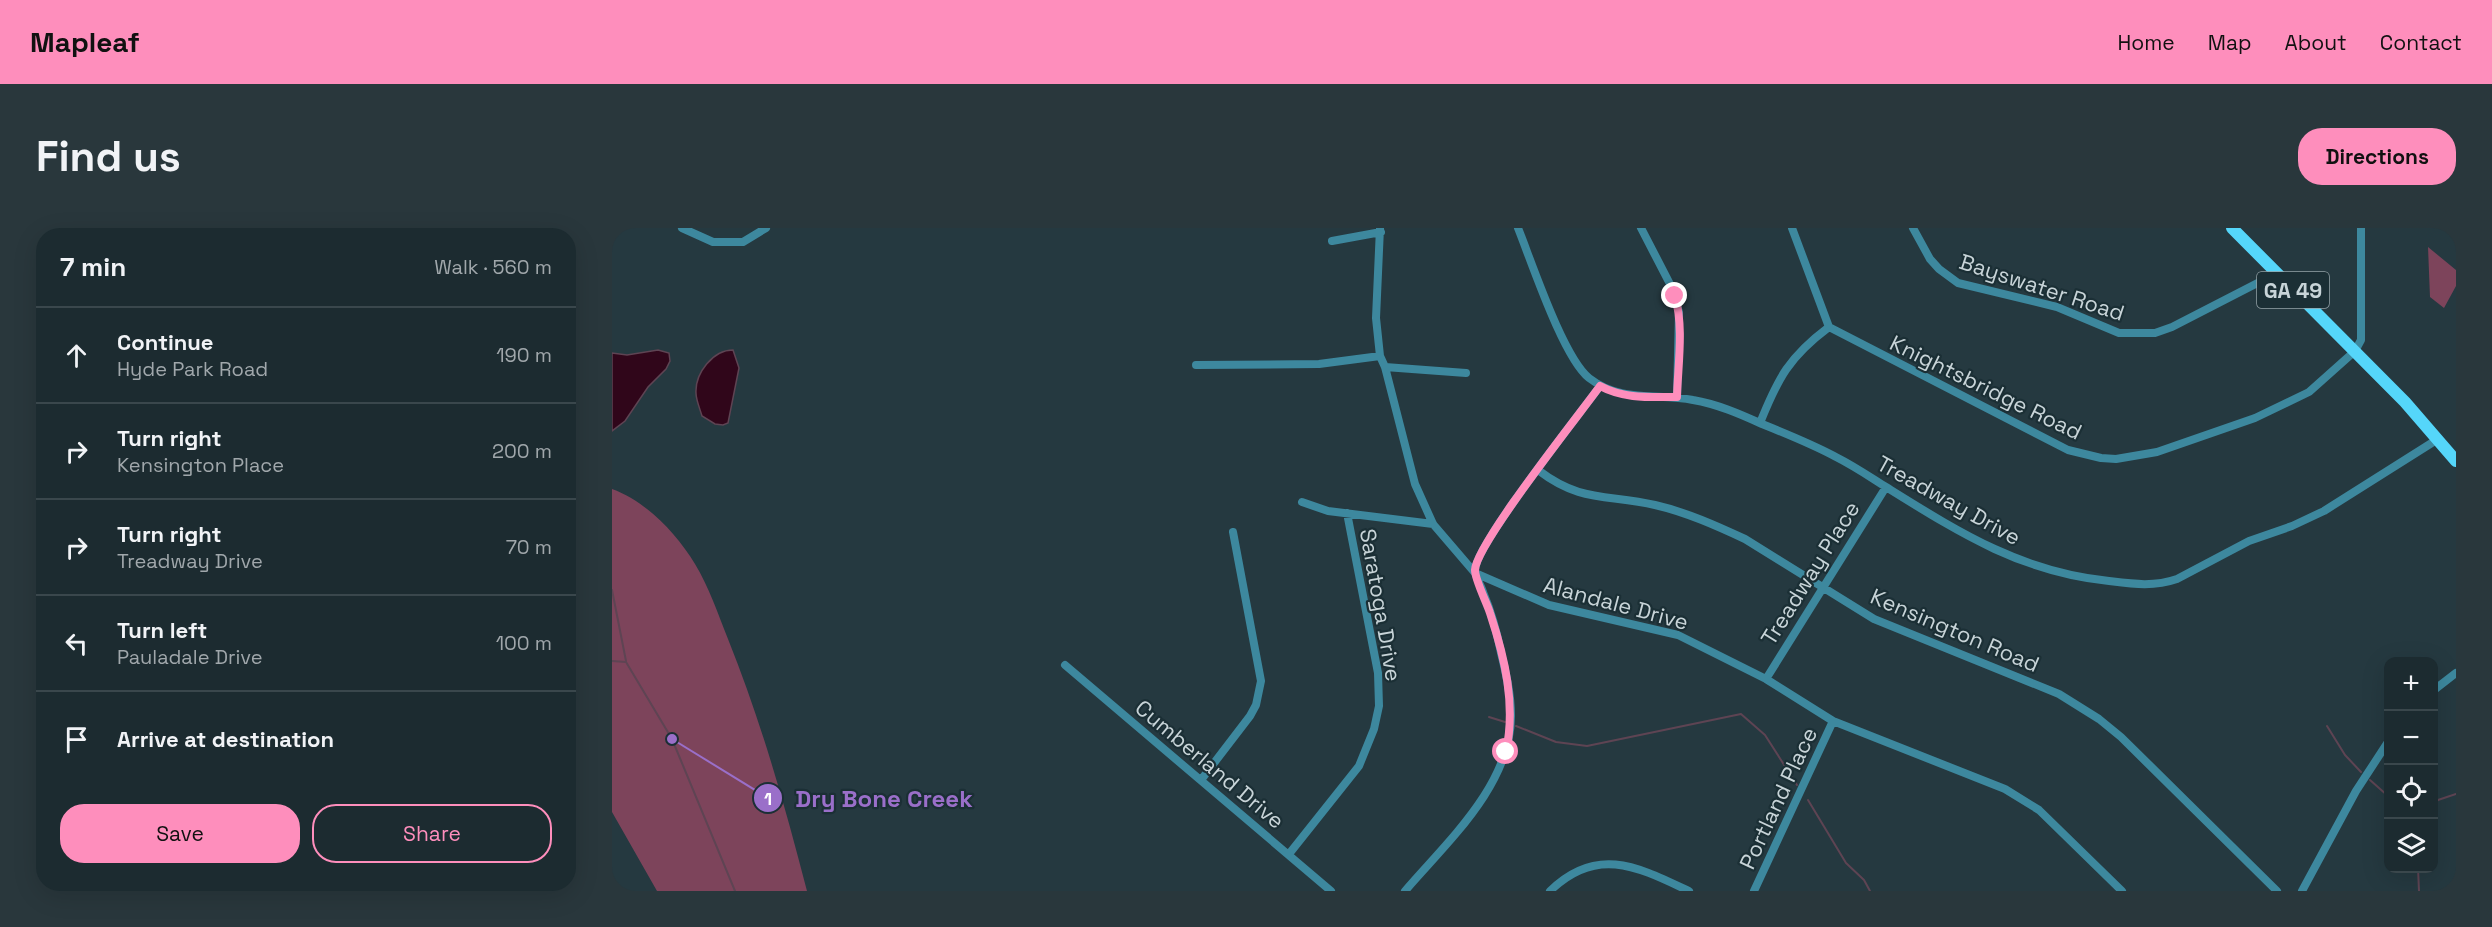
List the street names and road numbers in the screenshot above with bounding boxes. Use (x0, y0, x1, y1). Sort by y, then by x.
street label: Bayswater Road (1956, 247, 2128, 327)
road number: GA 49 (2257, 272, 2329, 308)
street label: Knightsbridge Road (1885, 328, 2087, 446)
street label: Treadway Drive (1872, 449, 2026, 551)
street label: Treadway Place (1754, 496, 1866, 650)
street label: Saratoga Drive (1354, 527, 1408, 683)
street label: Alandale Drive (1540, 570, 1692, 636)
street label: Kensington Road (1866, 582, 2044, 678)
street label: Cumberland Drive (1130, 693, 1290, 835)
street label: Portland Place (1733, 723, 1823, 873)

